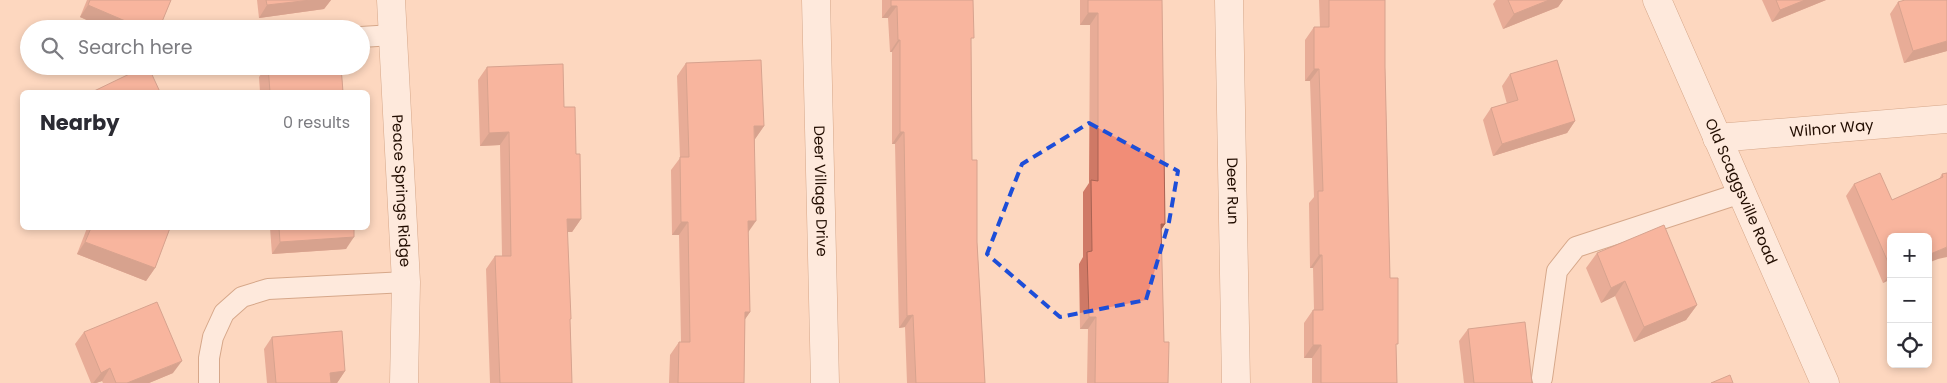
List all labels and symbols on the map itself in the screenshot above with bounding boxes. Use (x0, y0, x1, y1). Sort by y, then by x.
street label: Peace Springs Ridge (387, 114, 416, 268)
street label: Wilnor Way (1789, 114, 1875, 142)
street label: Old Scaggsville Road (1700, 115, 1783, 268)
street label: Deer Village Drive (809, 125, 833, 257)
street label: Deer Run (1222, 157, 1244, 225)

